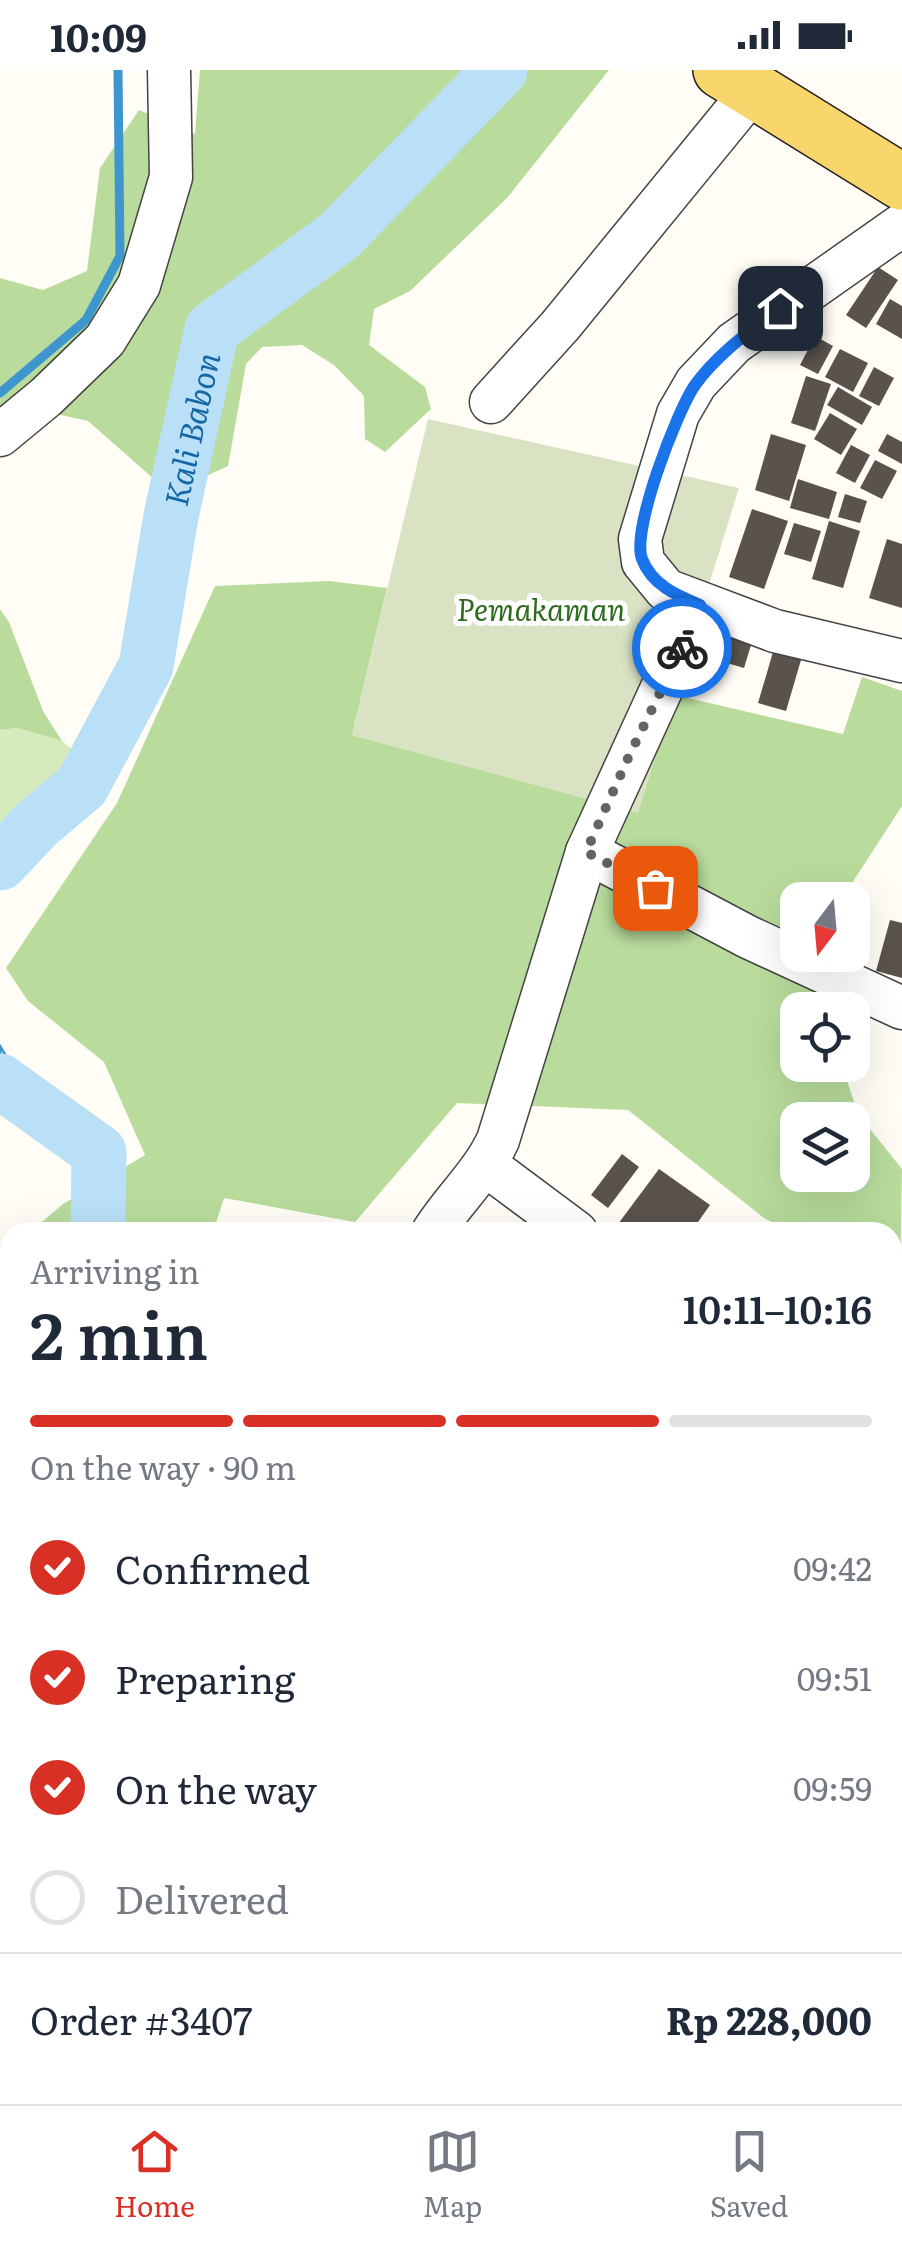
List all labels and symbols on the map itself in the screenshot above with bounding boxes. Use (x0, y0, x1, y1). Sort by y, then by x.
pin (738, 266, 823, 351)
water label: Kali Babon (150, 347, 230, 510)
park label: Pemakaman (457, 586, 626, 630)
courier (632, 598, 732, 698)
pin (613, 846, 698, 931)
north arrow (780, 882, 870, 972)

